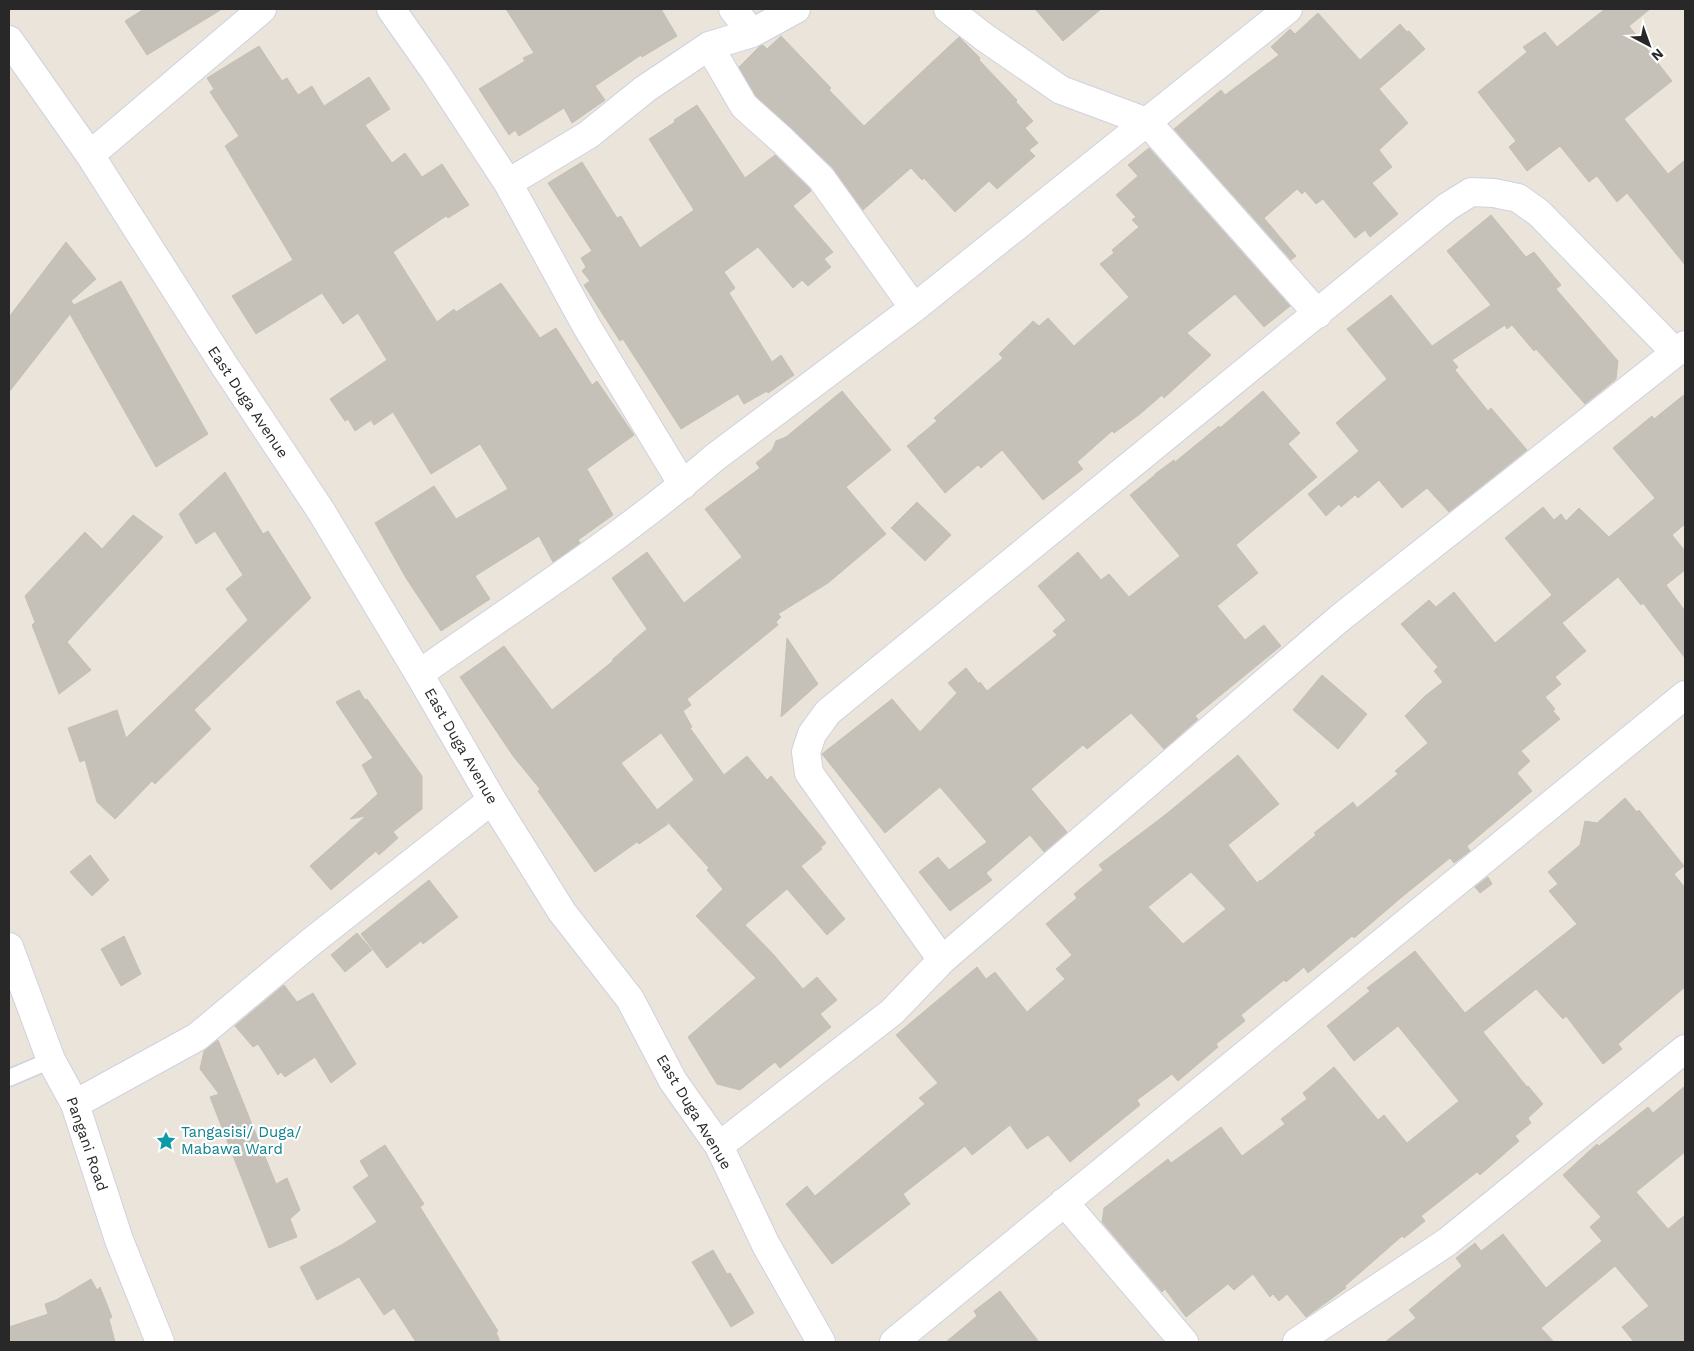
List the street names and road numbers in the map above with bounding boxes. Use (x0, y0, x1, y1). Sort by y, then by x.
street label: East Duga Avenue (204, 343, 292, 461)
street label: East Duga Avenue (420, 685, 502, 807)
street label: East Duga Avenue (653, 1051, 735, 1173)
street label: Pangani Road (62, 1095, 112, 1193)

